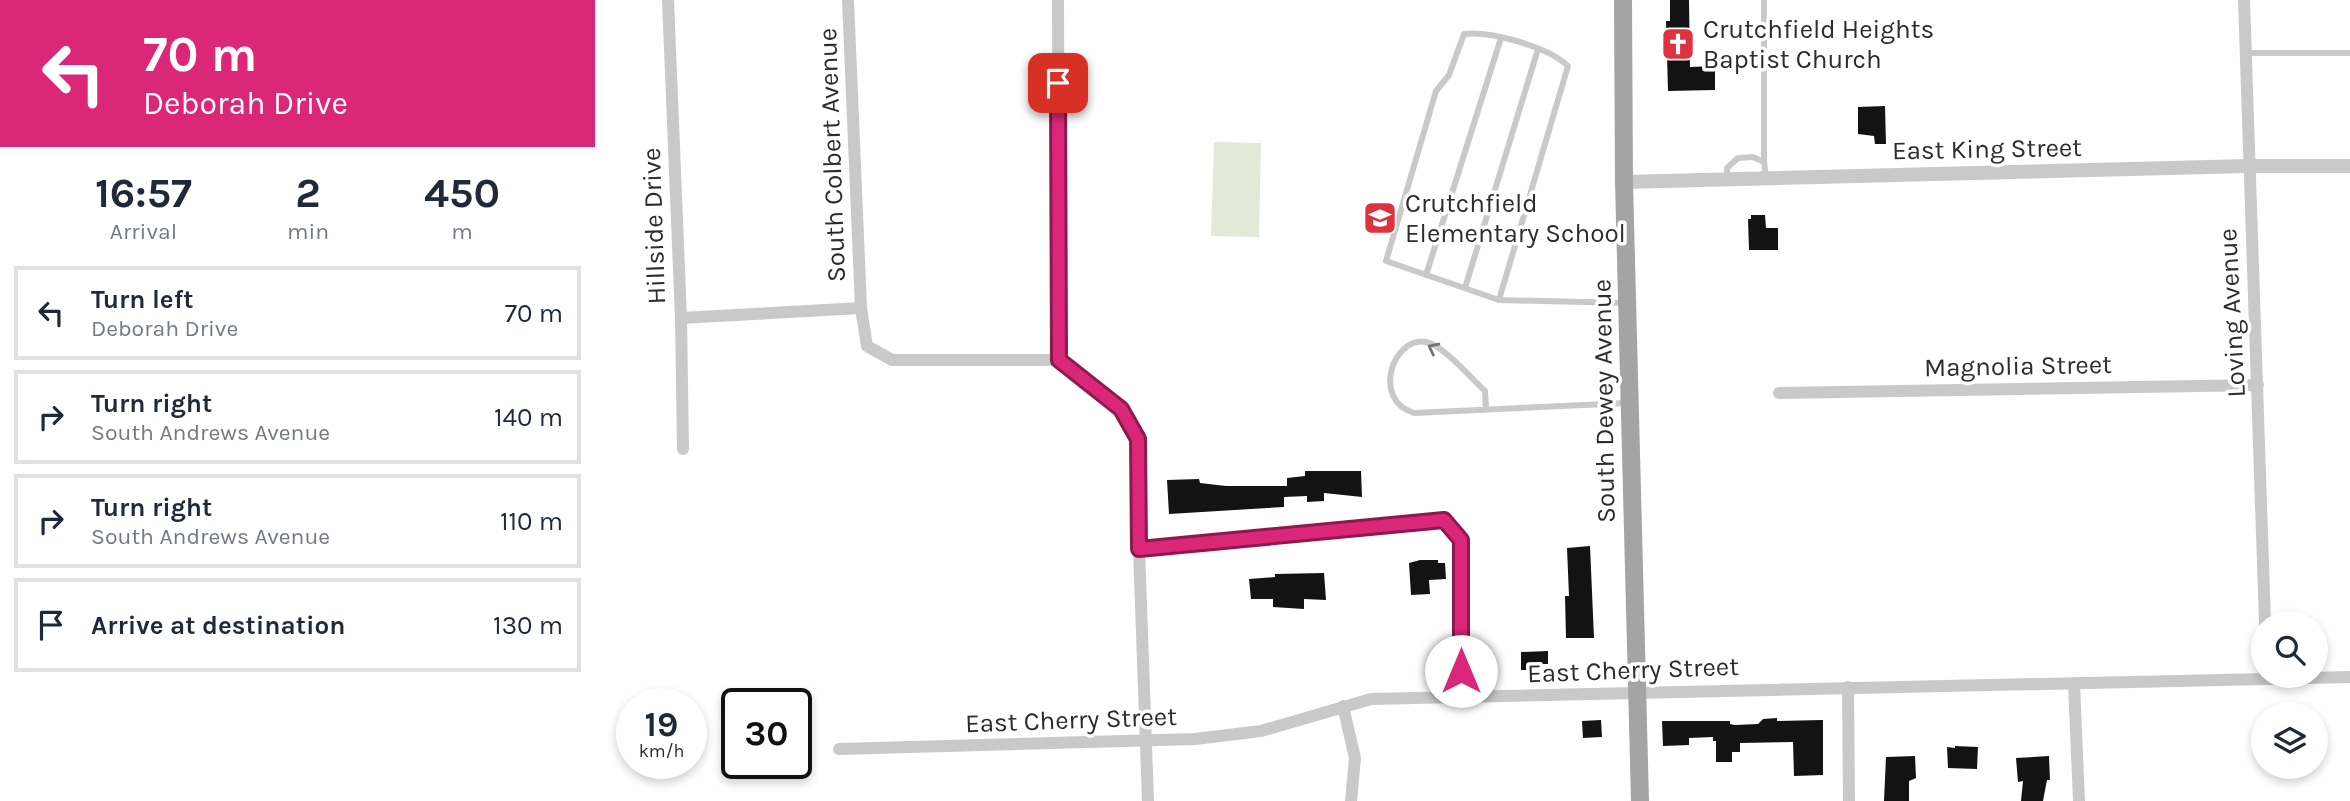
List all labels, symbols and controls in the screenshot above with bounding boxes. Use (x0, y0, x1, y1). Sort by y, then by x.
place label: Crutchfield Heights Baptist Church (1703, 14, 1934, 75)
church icon: Crutchfield Heights Baptist Church (1659, 25, 1697, 63)
text: 70 m (143, 26, 257, 83)
street label: South Colbert Avenue (812, 27, 852, 283)
icon: left (28, 28, 119, 119)
pin (1028, 53, 1088, 113)
icon: arrive (1039, 64, 1077, 102)
text: Deborah Drive (143, 85, 348, 122)
street label: East King Street (1892, 132, 2082, 166)
street label: Hillside Drive (636, 147, 672, 305)
text: 16:57 (95, 168, 192, 218)
text: 2 (295, 168, 321, 218)
text: 450 (424, 168, 500, 218)
place label: Crutchfield Elementary School (1405, 188, 1626, 249)
school or university icon: Crutchfield Elementary School (1361, 199, 1399, 237)
text: Arrival (110, 218, 177, 245)
text: min (287, 218, 329, 245)
text: m (451, 218, 473, 245)
street label: Loving Avenue (2212, 228, 2252, 398)
street label: South Dewey Avenue (1586, 279, 1622, 523)
text: Turn left (91, 284, 193, 315)
icon: left (32, 294, 70, 332)
text: 70 m (505, 298, 563, 329)
text: Deborah Drive (91, 315, 238, 342)
one-way arrow (1428, 342, 1441, 356)
street label: Magnolia Street (1924, 349, 2112, 383)
text: Turn right (91, 388, 212, 419)
icon: right (32, 398, 70, 436)
text: 140 m (494, 402, 563, 433)
text: South Andrews Avenue (91, 419, 330, 446)
text: Turn right (91, 492, 212, 523)
icon: right (32, 502, 70, 540)
text: 110 m (500, 506, 563, 537)
text: South Andrews Avenue (91, 523, 330, 550)
icon: arrive (32, 606, 70, 644)
text: Arrive at destination (91, 610, 345, 641)
text: 130 m (493, 610, 563, 641)
map controls (2251, 611, 2328, 779)
button: search (2251, 611, 2328, 688)
position arrow (1424, 634, 1498, 708)
street label: East Cherry Street (1527, 651, 1740, 689)
speed limit sign: 30 (721, 688, 812, 779)
street label: East Cherry Street (965, 701, 1178, 739)
button: layers (2251, 702, 2328, 779)
text: 19 (645, 704, 678, 745)
text: km/h (639, 740, 684, 762)

